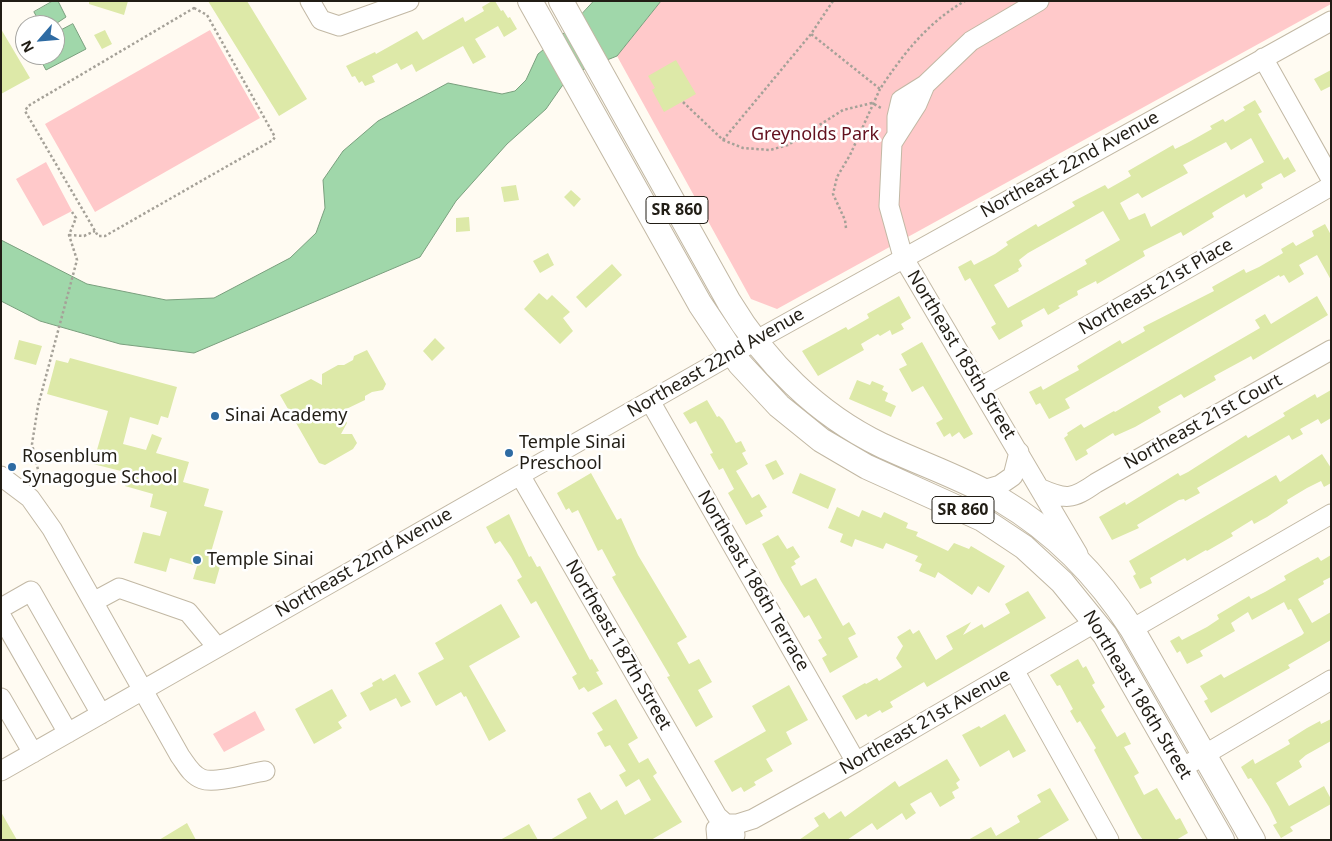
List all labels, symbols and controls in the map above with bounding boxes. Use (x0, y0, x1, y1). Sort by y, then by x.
north arrow (15, 15, 65, 65)
text: N (16, 37, 38, 56)
street label: Northeast 22nd Avenue (977, 107, 1163, 223)
park label: Greynolds Park (751, 124, 879, 146)
road number: SR 860 (646, 196, 708, 224)
street label: Northeast 21st Place (1075, 234, 1237, 340)
street label: Northeast 185th Street (902, 267, 1020, 443)
street label: Northeast 22nd Avenue (624, 304, 808, 422)
street label: Northeast 21st Court (1120, 370, 1286, 474)
place label: Sinai Academy (225, 405, 348, 427)
marker: Sinai Academy (209, 410, 221, 422)
place label: Temple Sinai Preschool (519, 432, 626, 474)
place label: Rosenblum Synagogue School (22, 446, 177, 488)
marker: Temple Sinai Preschool (503, 447, 515, 459)
marker: Rosenblum Synagogue School (6, 461, 18, 473)
street label: Northeast 186th Terrace (692, 487, 814, 675)
road number: SR 860 (932, 496, 994, 524)
street label: Northeast 22nd Avenue (272, 504, 456, 622)
place label: Temple Sinai (207, 549, 314, 571)
marker: Temple Sinai (191, 554, 203, 566)
street label: Northeast 187th Street (560, 556, 676, 734)
street label: Northeast 186th Street (1078, 607, 1196, 783)
street label: Northeast 21st Avenue (836, 664, 1014, 780)

